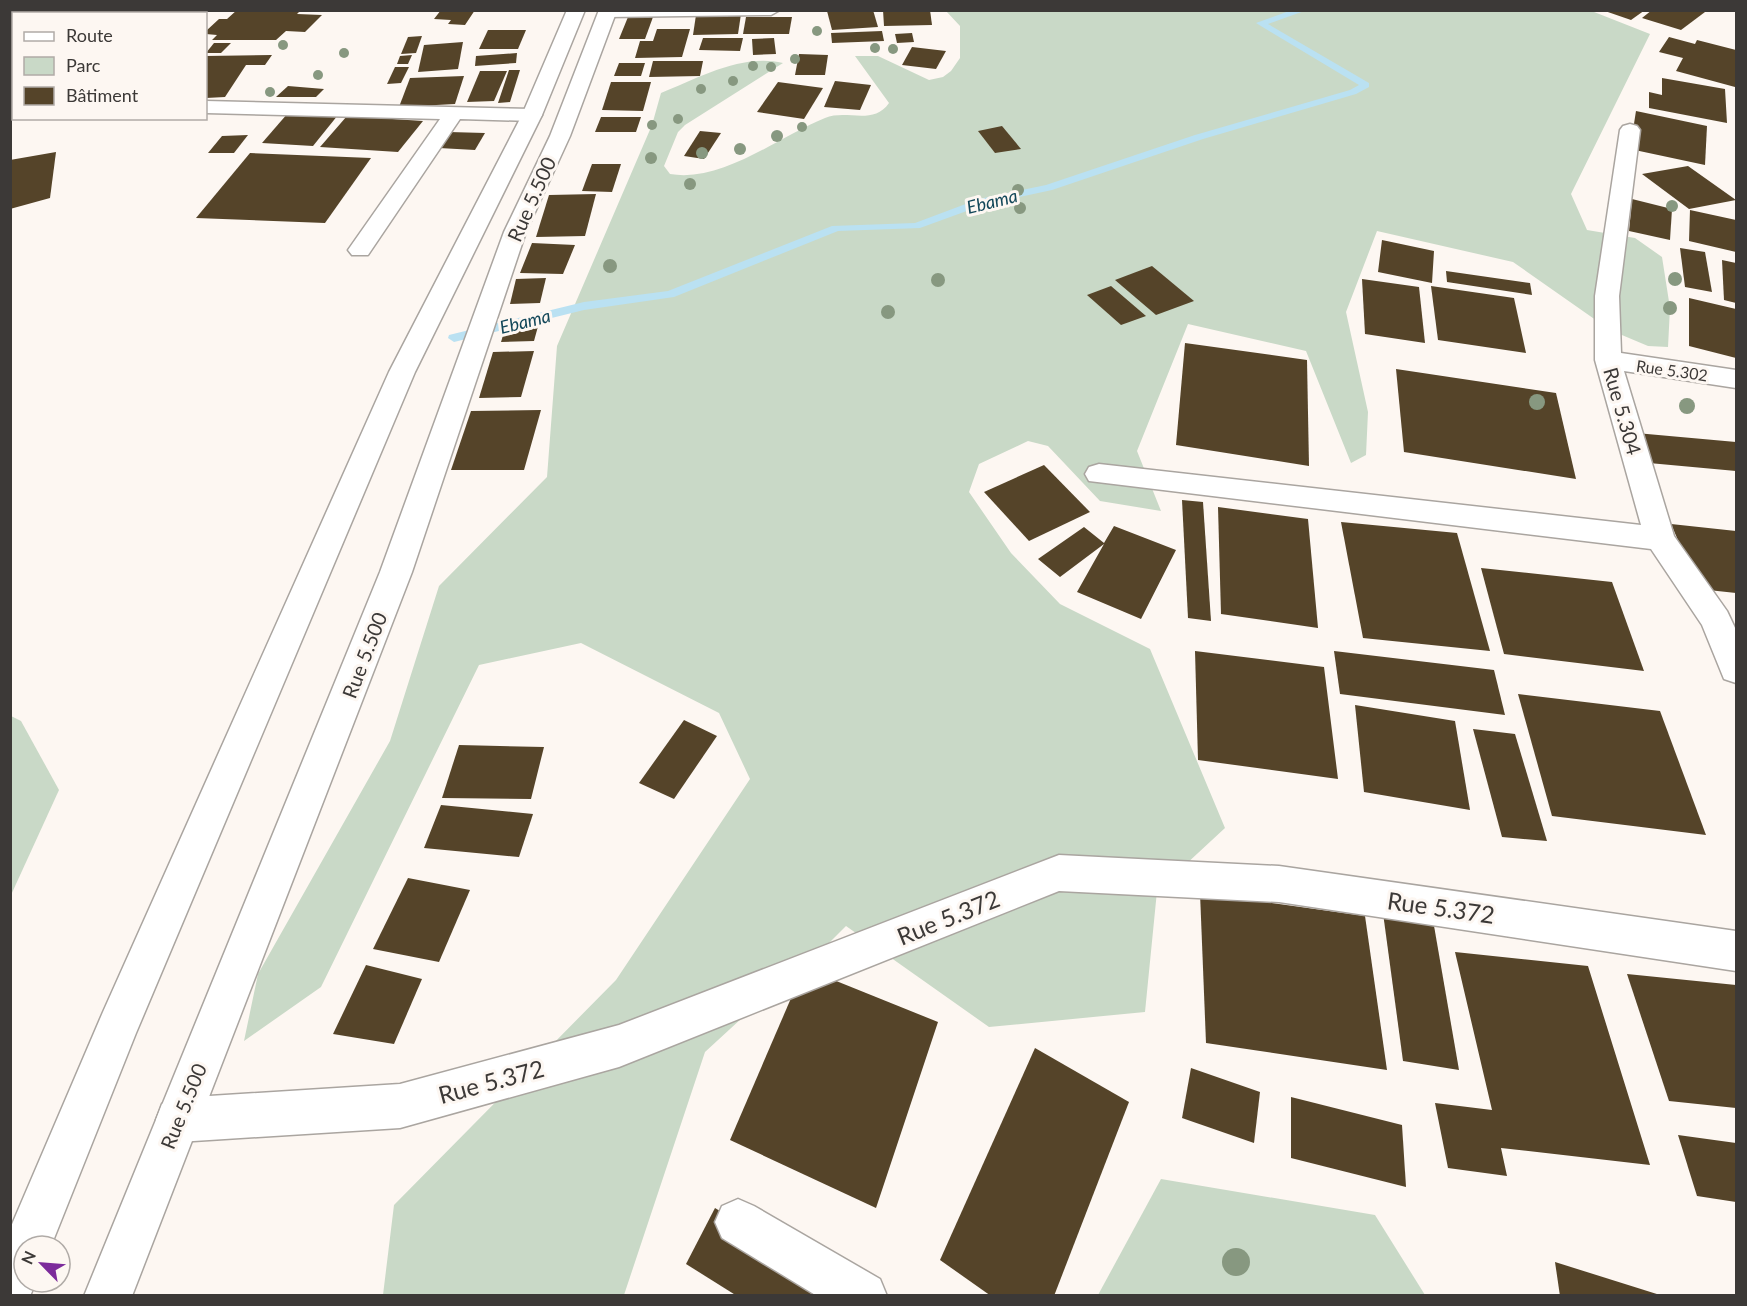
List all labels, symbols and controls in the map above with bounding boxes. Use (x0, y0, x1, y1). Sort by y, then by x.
legend (12, 12, 207, 120)
text: Route (66, 24, 113, 46)
text: Parc (66, 54, 101, 76)
text: Bâtiment (66, 84, 139, 106)
street label: Rue 5.500 (502, 153, 560, 245)
water label: Ebama (964, 184, 1020, 218)
water label: Ebama (497, 304, 553, 338)
street label: Rue 5.302 (1635, 356, 1709, 384)
street label: Rue 5.304 (1599, 364, 1647, 458)
street label: Rue 5.500 (337, 609, 391, 701)
street label: Rue 5.372 (892, 883, 1004, 951)
street label: Rue 5.372 (1385, 885, 1497, 929)
street label: Rue 5.372 (435, 1053, 547, 1109)
street label: Rue 5.500 (155, 1060, 211, 1152)
north arrow (12, 1234, 72, 1294)
text: N (17, 1248, 39, 1267)

